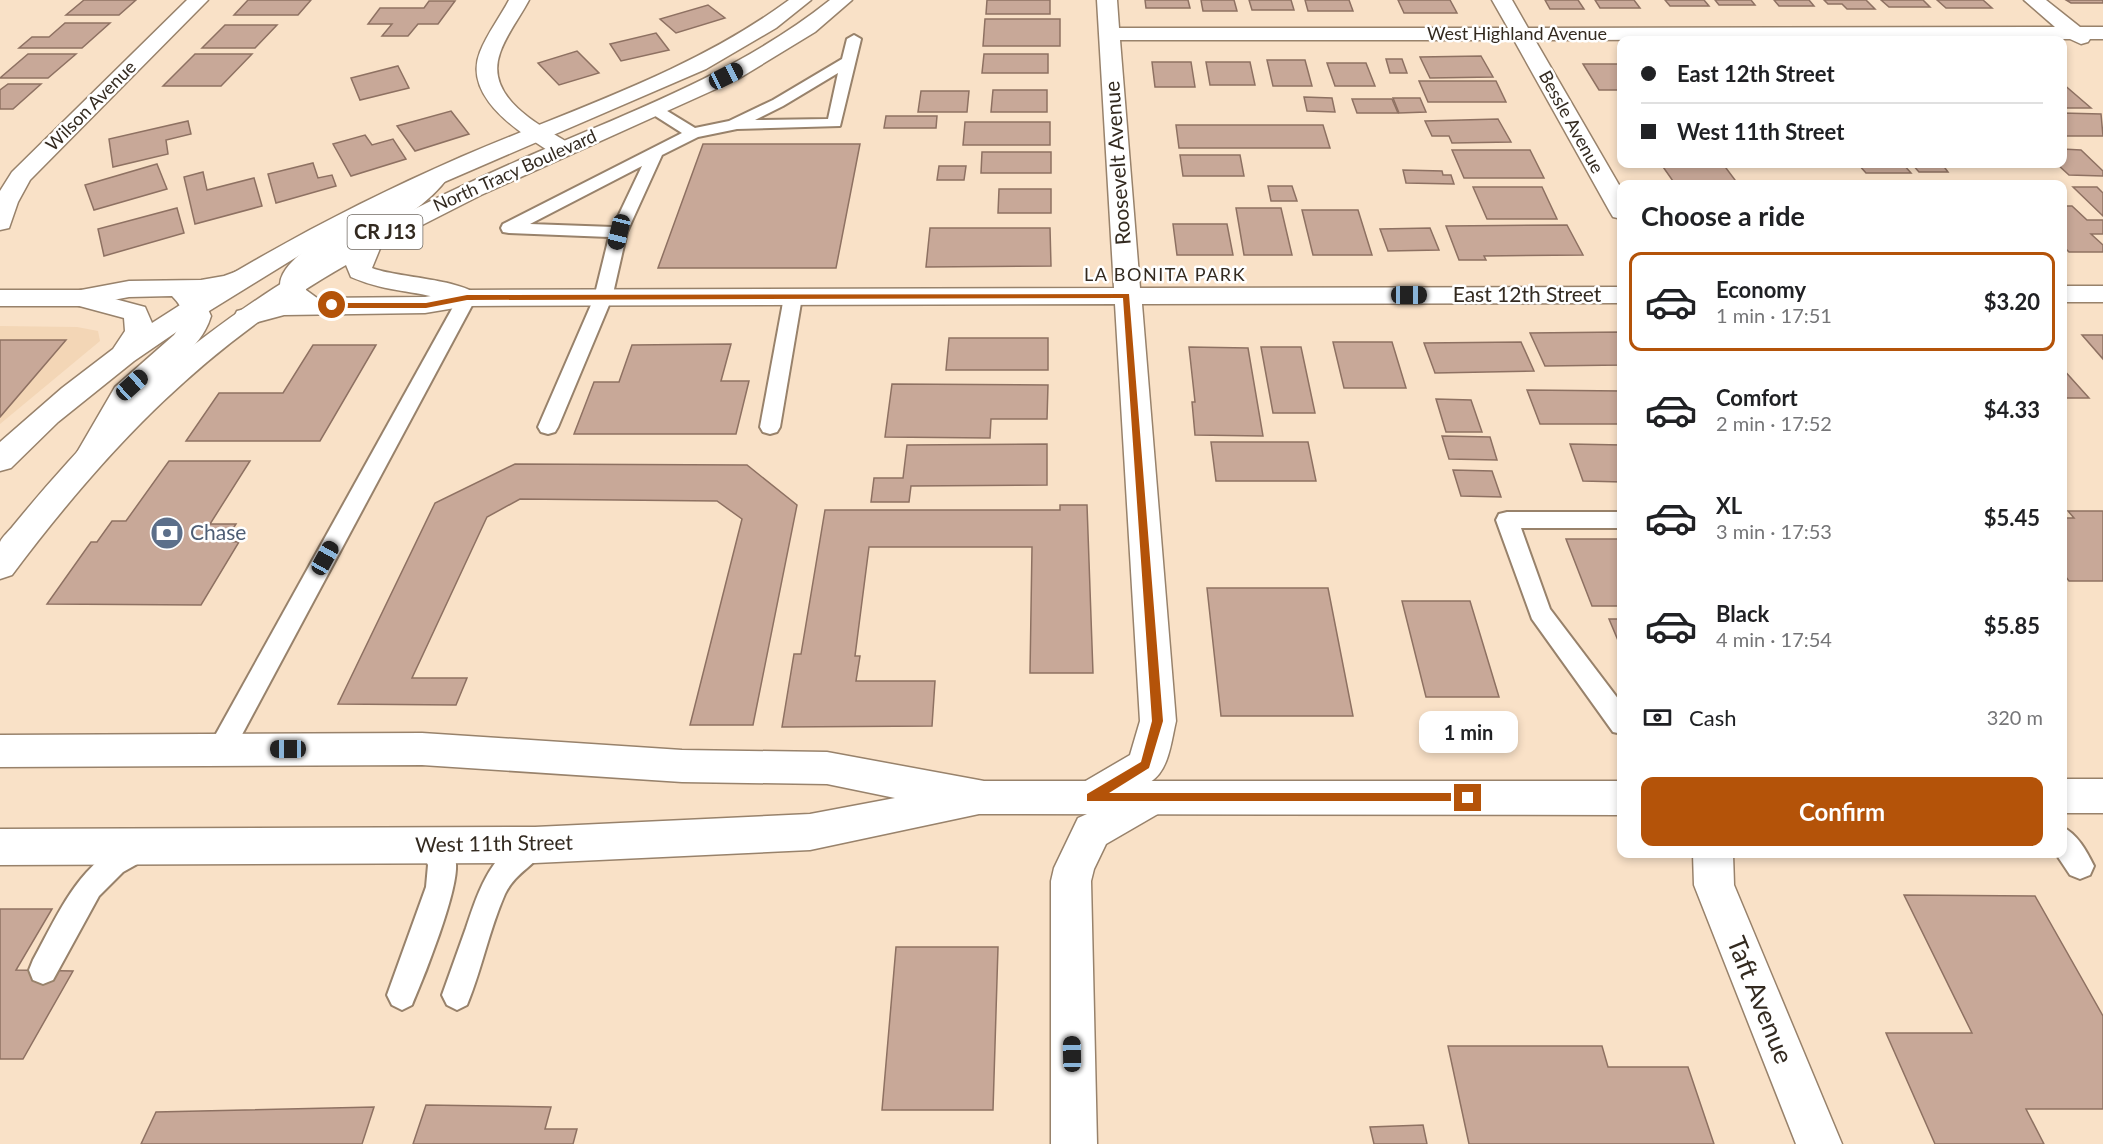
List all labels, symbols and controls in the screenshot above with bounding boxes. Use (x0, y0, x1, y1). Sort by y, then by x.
street label: West Highland Avenue (1427, 22, 1607, 44)
street label: Wilson Avenue (41, 56, 140, 155)
car (706, 60, 746, 92)
text: East 12th Street (1677, 60, 1835, 87)
street label: Bessle Avenue (1535, 66, 1609, 177)
street label: Roosevelt Avenue (1098, 80, 1135, 246)
text: West 11th Street (1677, 118, 1844, 145)
street label: North Tracy Boulevard (430, 124, 600, 216)
text: Choose a ride (1641, 199, 1805, 232)
car (606, 212, 632, 252)
road number: CR J13 (348, 215, 422, 249)
district label: LA BONITA PARK (1084, 263, 1246, 285)
icon: car (1644, 275, 1698, 329)
text: Economy (1716, 276, 1806, 303)
street label: East 12th Street (1453, 281, 1602, 306)
car (1391, 286, 1427, 304)
text: $3.20 (1984, 288, 2040, 315)
route start (318, 291, 345, 318)
text: 1 min · 17:51 (1716, 303, 1832, 327)
car (113, 366, 151, 404)
icon: car (1644, 383, 1698, 437)
text: Comfort (1716, 384, 1798, 411)
text: $4.33 (1984, 396, 2040, 423)
text: 2 min · 17:52 (1716, 411, 1832, 435)
icon: car (1644, 491, 1698, 545)
text: XL (1716, 492, 1742, 519)
text: $5.45 (1984, 504, 2040, 531)
bank icon: Chase (149, 515, 185, 551)
place label: Chase (190, 519, 246, 544)
text: 3 min · 17:53 (1716, 519, 1832, 543)
car (308, 538, 342, 578)
icon: car (1644, 599, 1698, 653)
text: Black (1716, 600, 1769, 627)
text: $5.85 (1984, 612, 2040, 639)
text: 4 min · 17:54 (1716, 627, 1832, 651)
icon: cash (1641, 701, 1674, 734)
text: Cash (1689, 704, 1736, 731)
text: 320 m (1987, 705, 2043, 729)
callout: 1 min (1418, 711, 1518, 753)
text: 1 min (1444, 720, 1493, 744)
car (270, 740, 306, 758)
button: Confirm (1641, 777, 2043, 846)
route end (1454, 784, 1481, 811)
street label: West 11th Street (415, 829, 574, 856)
street label: Taft Avenue (1721, 931, 1801, 1068)
car (1063, 1036, 1081, 1072)

